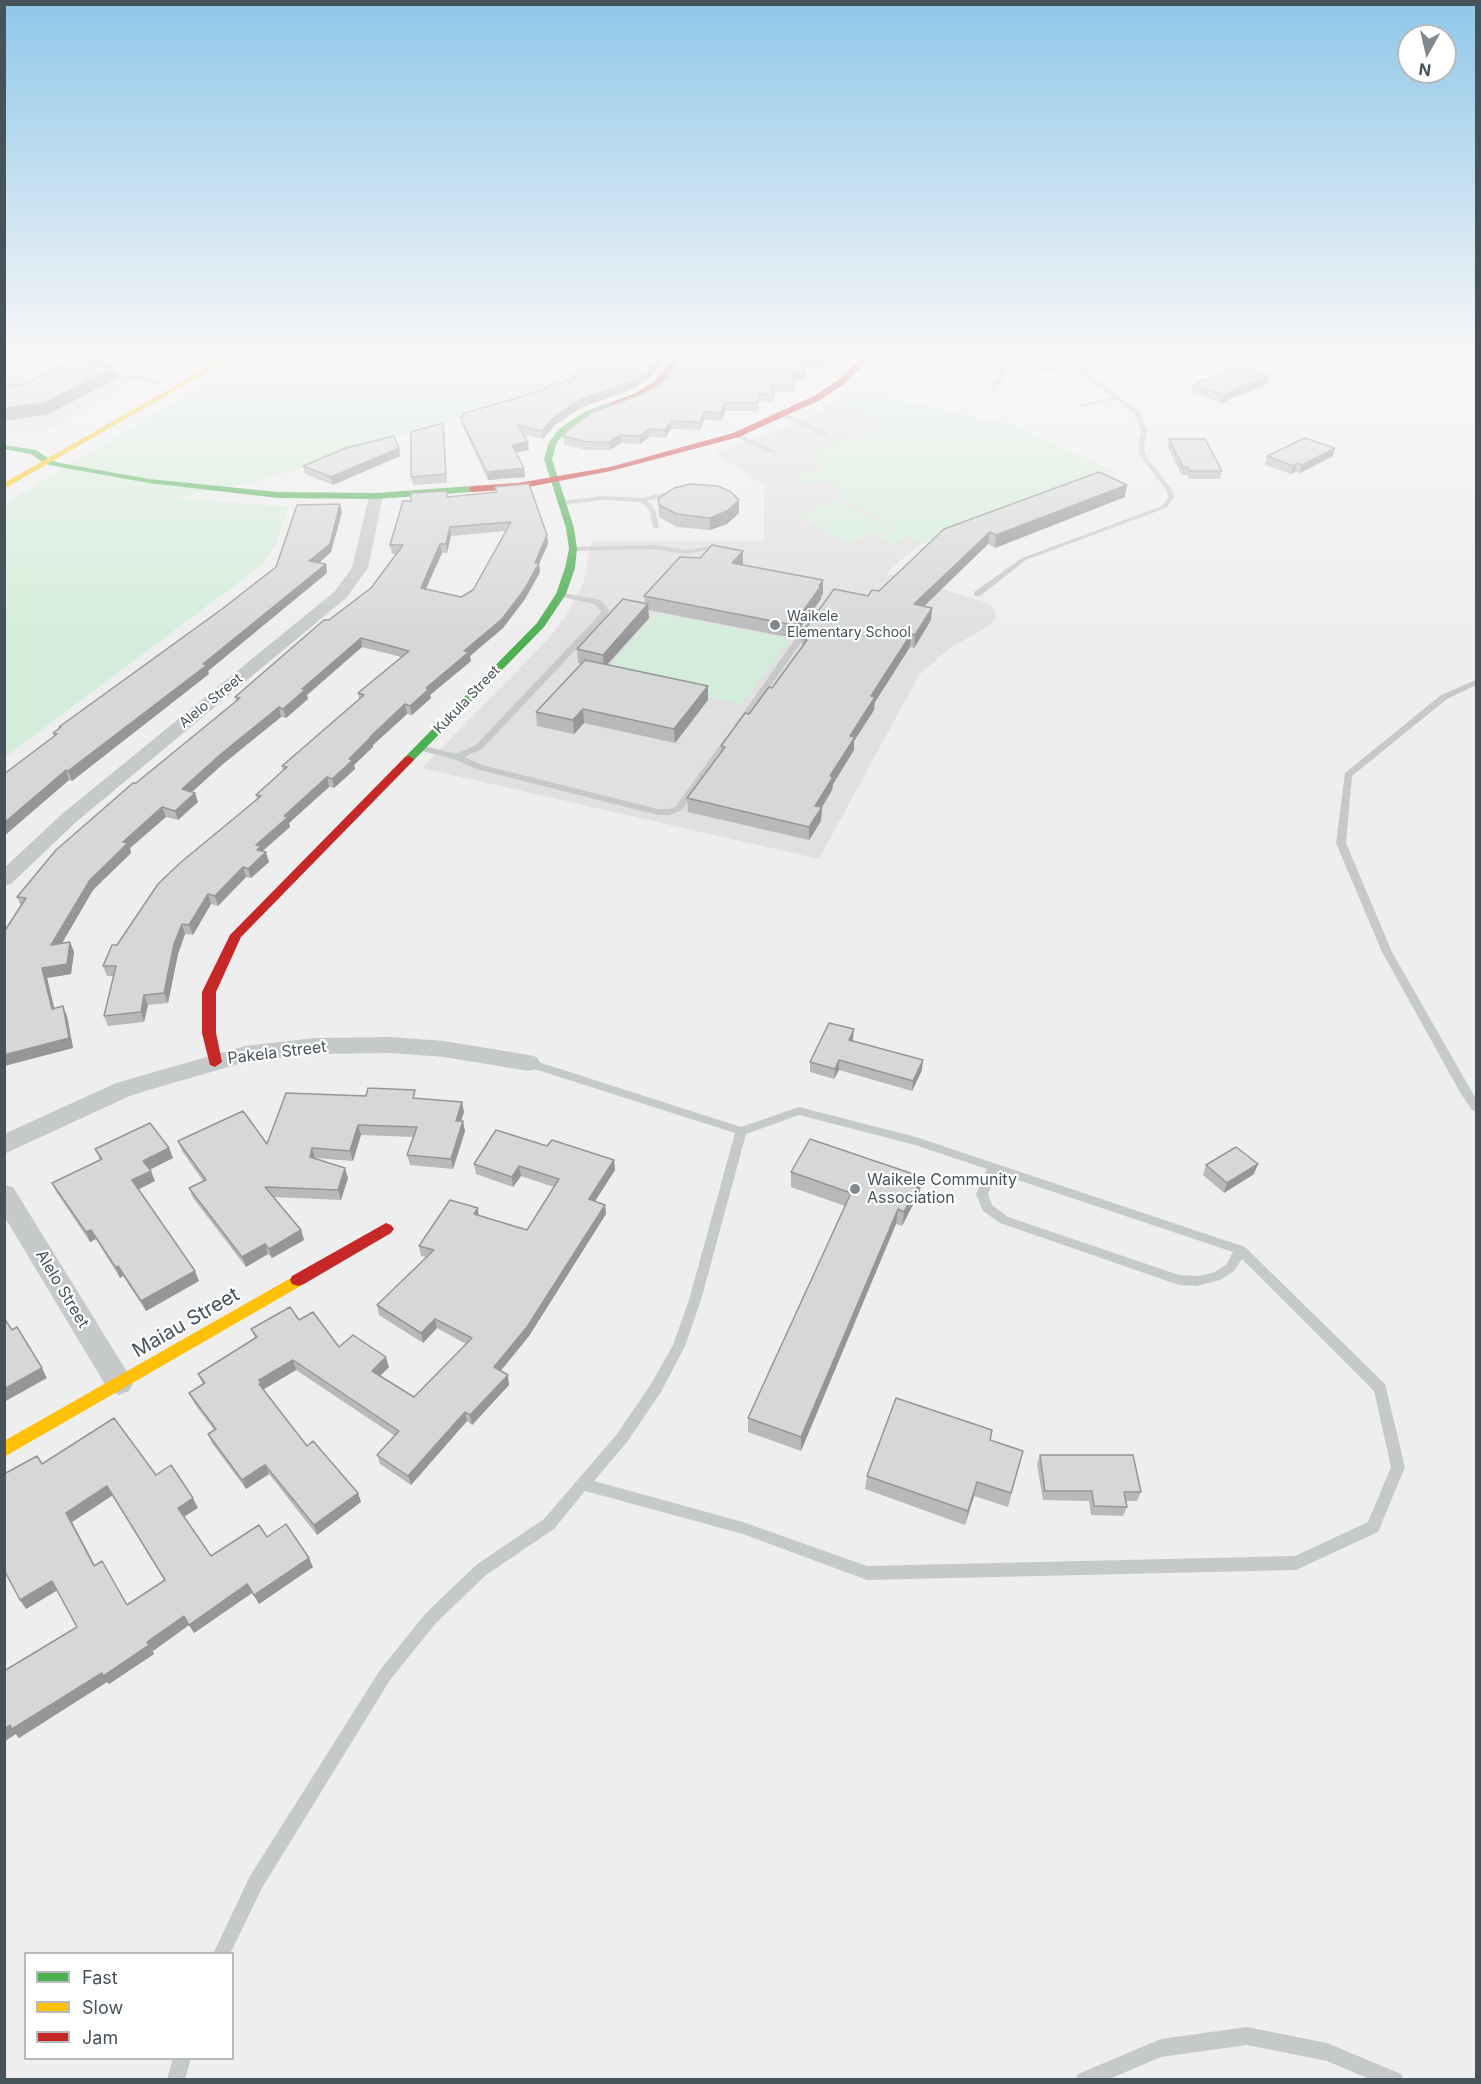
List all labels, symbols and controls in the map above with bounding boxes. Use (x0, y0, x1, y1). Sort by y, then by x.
north arrow (1397, 24, 1457, 84)
text: N (1417, 59, 1432, 81)
place label: Waikele Elementary School (787, 609, 911, 642)
marker: Waikele Elementary School (768, 618, 782, 632)
street label: Kukula Street (430, 663, 504, 737)
street label: Alelo Street (176, 670, 246, 732)
street label: Pakela Street (226, 1037, 328, 1069)
place label: Waikele Community Association (867, 1170, 1017, 1208)
marker: Waikele Community Association (848, 1182, 862, 1196)
street label: Alelo Street (31, 1247, 93, 1331)
street label: Maiau Street (128, 1283, 244, 1363)
legend (24, 1952, 234, 2060)
text: Fast (82, 1967, 118, 1988)
text: Slow (82, 1997, 123, 2018)
text: Jam (82, 2027, 118, 2048)

